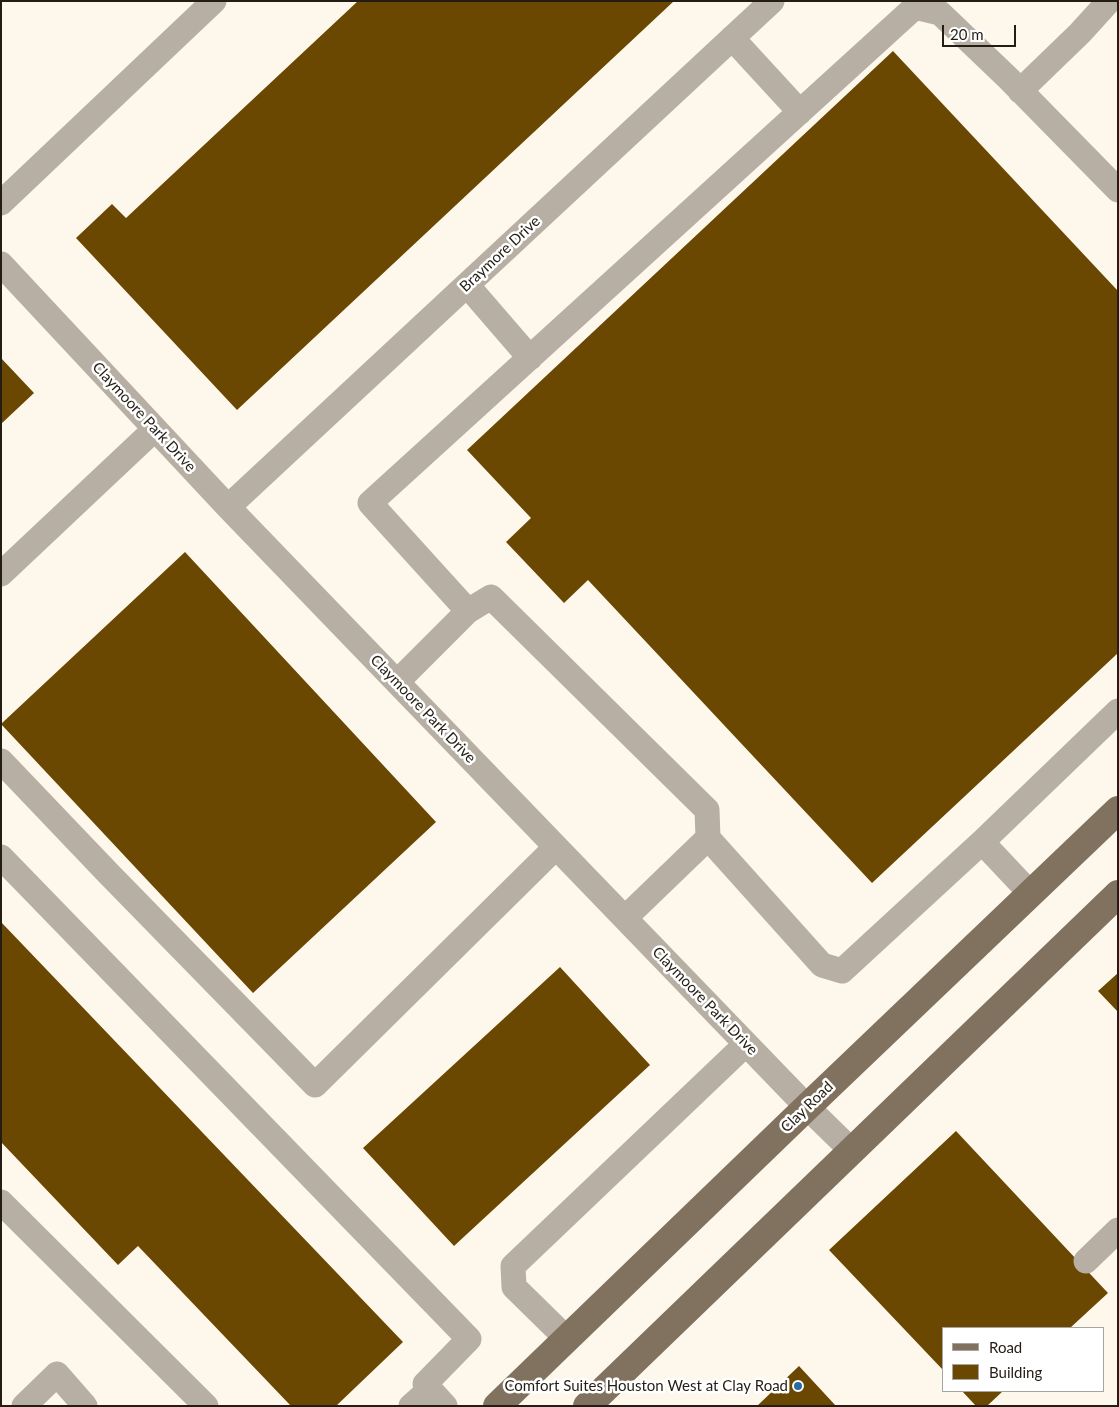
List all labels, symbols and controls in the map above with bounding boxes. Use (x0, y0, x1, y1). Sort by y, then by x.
scale bar (944, 15, 1018, 47)
text: 20 m (950, 25, 984, 43)
street label: Braymore Drive (456, 212, 544, 296)
street label: Claymoore Park Drive (88, 358, 200, 476)
street label: Claymoore Park Drive (367, 651, 479, 767)
street label: Claymoore Park Drive (649, 943, 761, 1059)
street label: Clay Road (777, 1078, 837, 1136)
legend (942, 1327, 1104, 1392)
text: Road (989, 1338, 1022, 1356)
text: Building (989, 1363, 1042, 1381)
place label: Comfort Suites Houston West at Clay Road (504, 1377, 788, 1395)
marker: Comfort Suites Houston West at Clay Road (792, 1380, 804, 1392)

